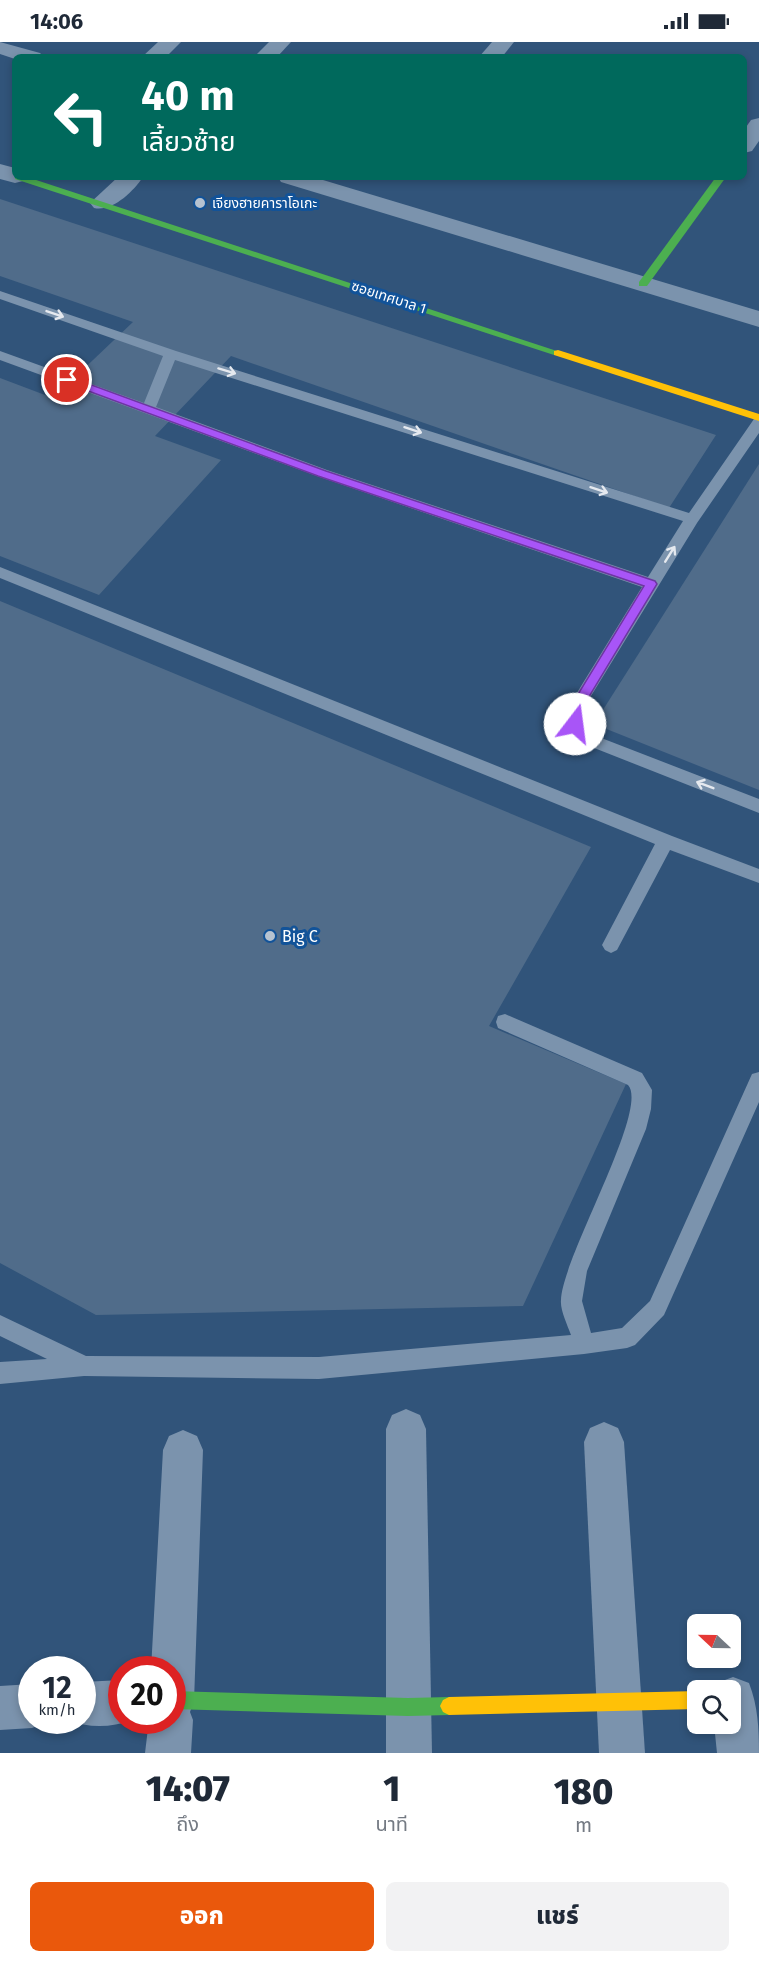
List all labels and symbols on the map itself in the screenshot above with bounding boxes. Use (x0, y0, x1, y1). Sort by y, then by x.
place label: เจียงฮายคาราโอเกะ (212, 195, 317, 212)
marker: เจียงฮายคาราโอเกะ (193, 196, 207, 210)
street label: ซอยเทศบาล 1 (349, 277, 428, 318)
one-way arrow (45, 309, 64, 320)
pin (41, 354, 92, 405)
one-way arrow (217, 367, 236, 378)
one-way arrow (403, 425, 422, 436)
one-way arrow (589, 485, 608, 496)
one-way arrow (664, 546, 676, 563)
position arrow (543, 692, 607, 756)
one-way arrow (696, 779, 714, 790)
place label: Big C (282, 927, 318, 946)
marker: Big C (263, 929, 277, 943)
north arrow (687, 1614, 741, 1668)
speed limit sign: 20 (108, 1656, 186, 1734)

